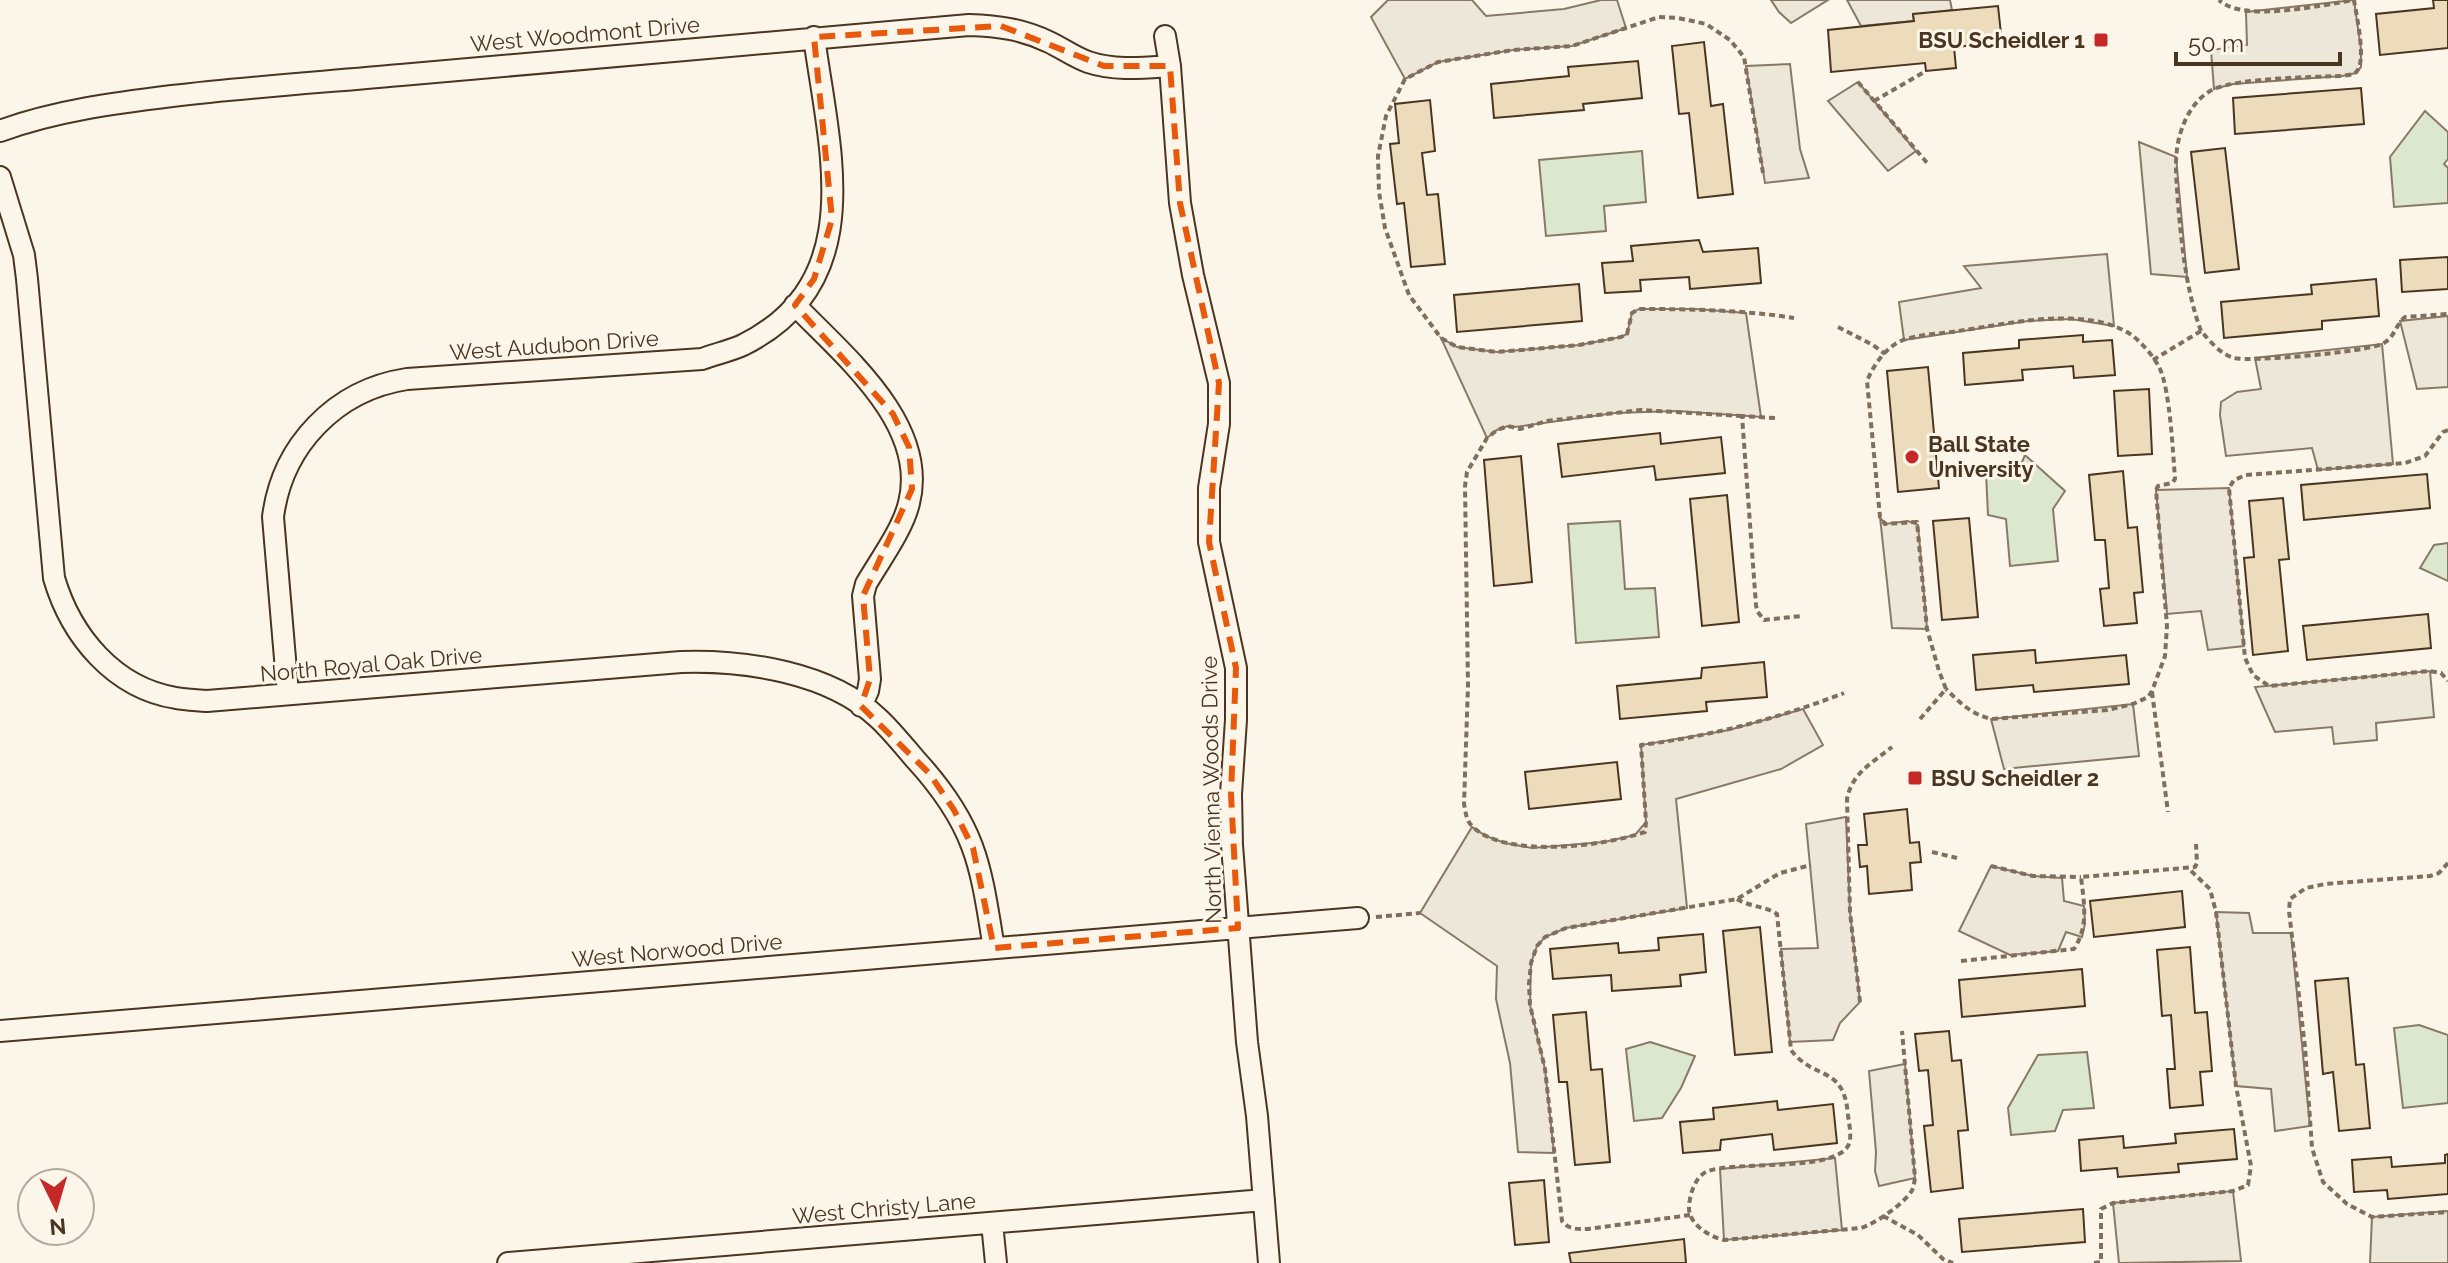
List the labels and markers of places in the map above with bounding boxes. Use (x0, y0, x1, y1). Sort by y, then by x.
place label: BSU Scheidler 1 (1918, 27, 2085, 53)
marker: BSU Scheidler 1 (2092, 31, 2110, 49)
place label: Ball State University (1928, 431, 2034, 482)
marker: Ball State University (1903, 448, 1921, 466)
place label: BSU Scheidler 2 (1931, 765, 2099, 791)
marker: BSU Scheidler 2 (1906, 769, 1924, 787)

